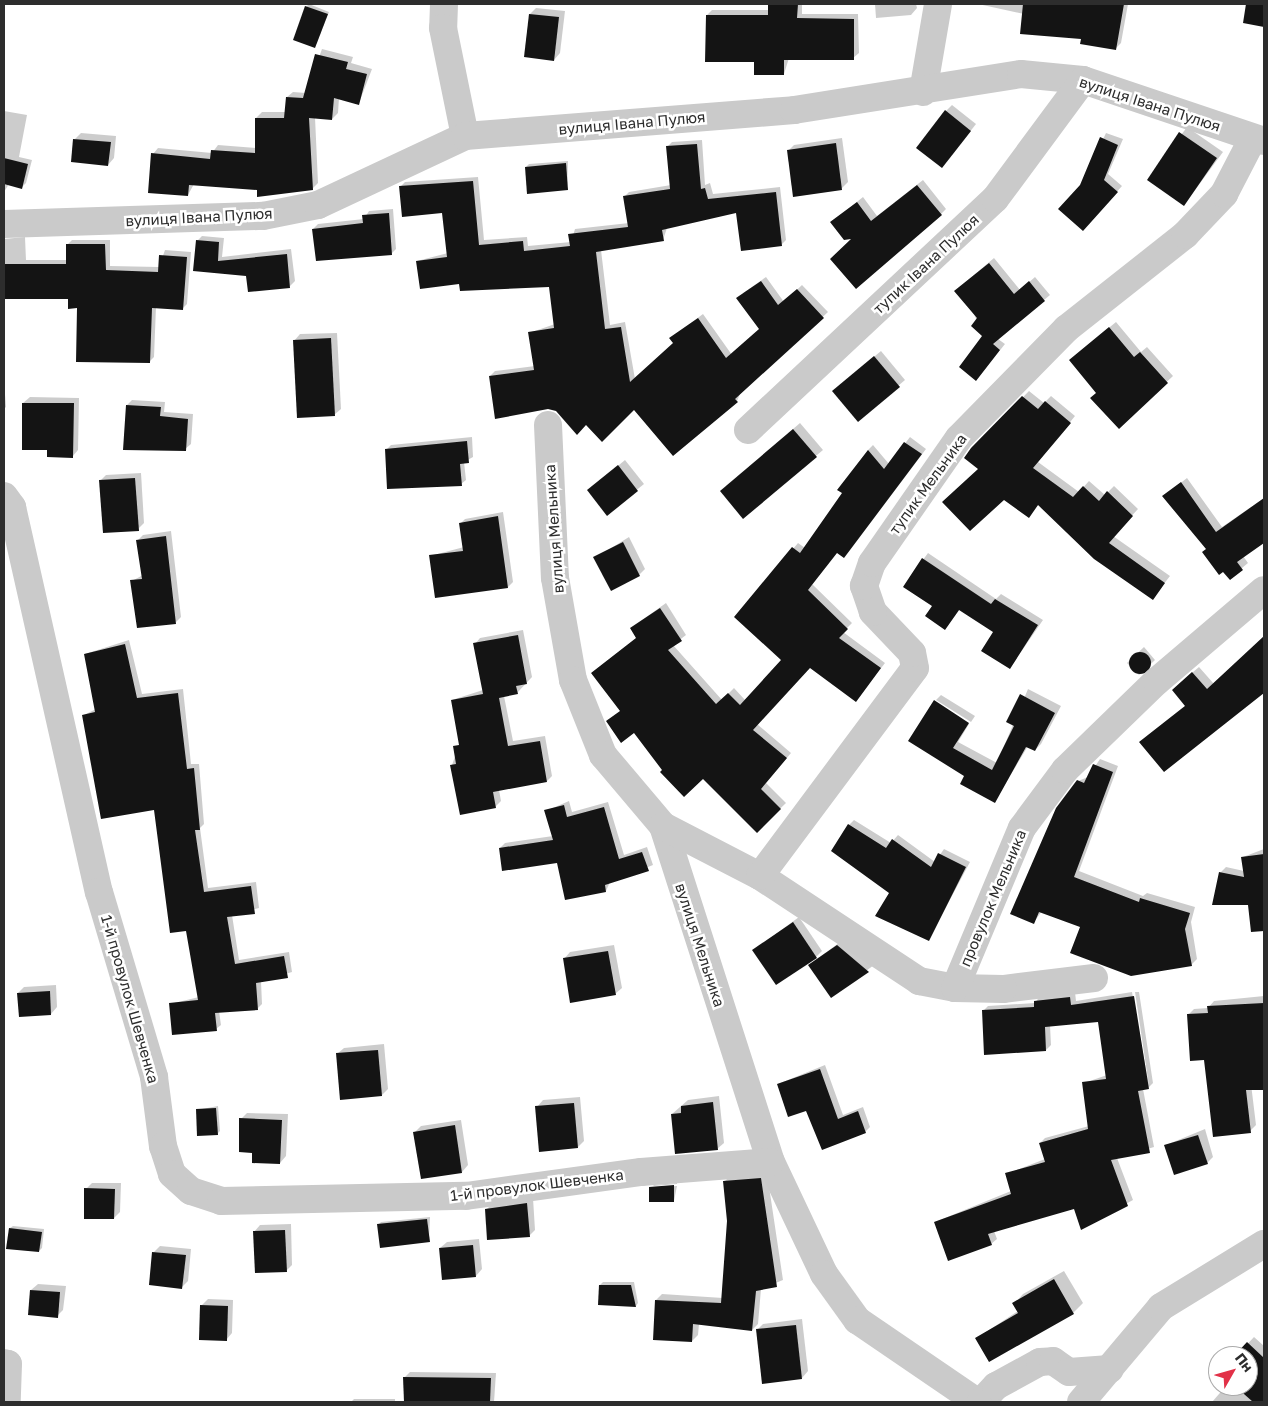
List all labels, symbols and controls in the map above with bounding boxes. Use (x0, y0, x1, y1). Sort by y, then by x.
street label: вулиця Івана Пулюя (1077, 73, 1223, 135)
street label: вулиця Івана Пулюя (558, 108, 706, 138)
street label: вулиця Івана Пулюя (125, 204, 273, 230)
street label: тупик Івана Пулюя (869, 210, 983, 318)
street label: тупик Мельника (885, 430, 971, 538)
street label: вулиця Мельника (541, 464, 567, 594)
street label: провулок Мельника (956, 827, 1030, 969)
street label: вулиця Мельника (671, 881, 729, 1009)
street label: 1-й провулок Шевченка (97, 913, 163, 1085)
street label: 1-й провулок Шевченка (449, 1165, 625, 1205)
north arrow (1208, 1346, 1258, 1396)
text: Пн (1232, 1349, 1257, 1375)

